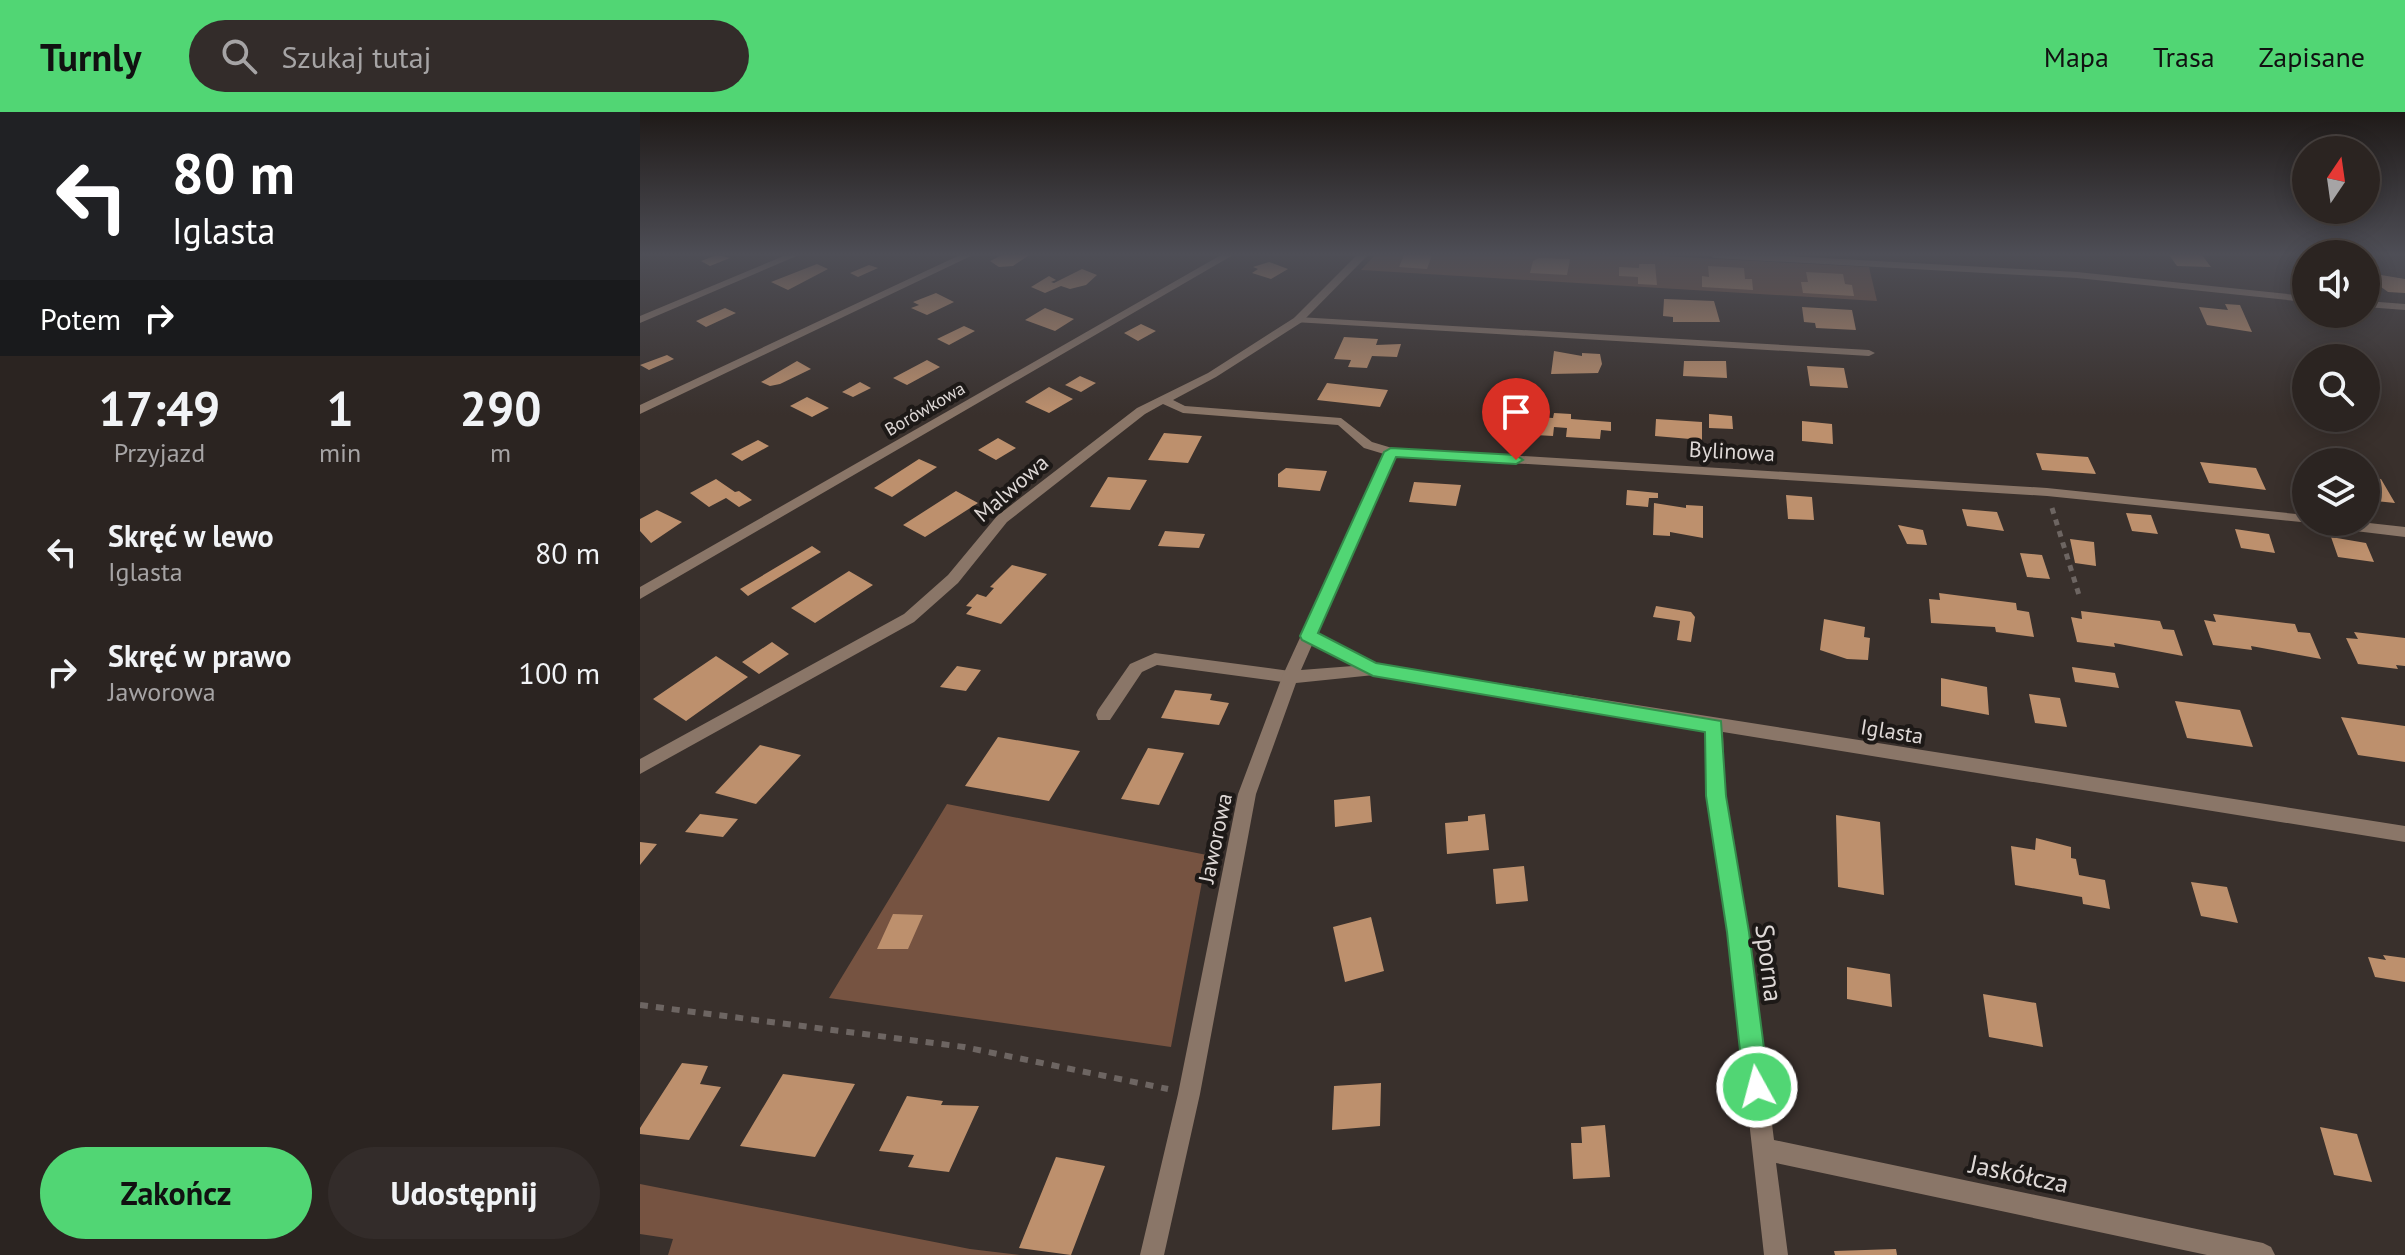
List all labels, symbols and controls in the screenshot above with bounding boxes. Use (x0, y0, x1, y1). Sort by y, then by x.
search box (189, 20, 749, 92)
text: Turnly (40, 32, 141, 81)
icon: search (217, 34, 261, 78)
text: Szukaj tutaj (281, 37, 432, 76)
text: Mapa (2044, 38, 2109, 75)
text: Trasa (2153, 38, 2215, 75)
text: Zapisane (2259, 38, 2365, 75)
north arrow (2292, 136, 2380, 224)
map controls (2292, 136, 2380, 536)
text: 80 m (172, 137, 295, 209)
icon: left (40, 144, 144, 248)
text: Iglasta (172, 207, 275, 254)
button: sound (2292, 240, 2380, 328)
icon: right (137, 296, 181, 340)
text: Potem (40, 299, 121, 338)
button: search (2292, 344, 2380, 432)
street label: Borówkowa (880, 376, 969, 441)
text: 17:49 (99, 377, 220, 439)
text: 1 (326, 377, 354, 439)
text: 290 (460, 377, 541, 439)
pin (1482, 378, 1550, 460)
icon: arrive (1494, 390, 1538, 434)
street label: Bylinowa (1688, 435, 1776, 467)
text: Przyjazd (114, 436, 205, 469)
text: min (319, 436, 361, 469)
text: m (490, 436, 511, 469)
street label: Malwowa (968, 448, 1054, 528)
button: layers (2292, 448, 2380, 536)
text: Skręć w lewo (108, 516, 274, 555)
icon: left (40, 530, 84, 574)
text: 80 m (535, 533, 600, 572)
text: Iglasta (108, 555, 183, 588)
text: Skręć w prawo (108, 636, 291, 675)
icon: right (40, 650, 84, 694)
text: 100 m (519, 653, 600, 692)
text: Jaworowa (108, 675, 216, 708)
street label: Iglasta (1859, 712, 1925, 750)
street label: Jaworowa (1192, 791, 1238, 886)
street label: Sporna (1748, 922, 1791, 1004)
position arrow (1715, 1045, 1799, 1129)
button: Zakończ (40, 1147, 312, 1239)
button: Udostępnij (328, 1147, 600, 1239)
street label: Jaskółcza (1965, 1147, 2072, 1200)

